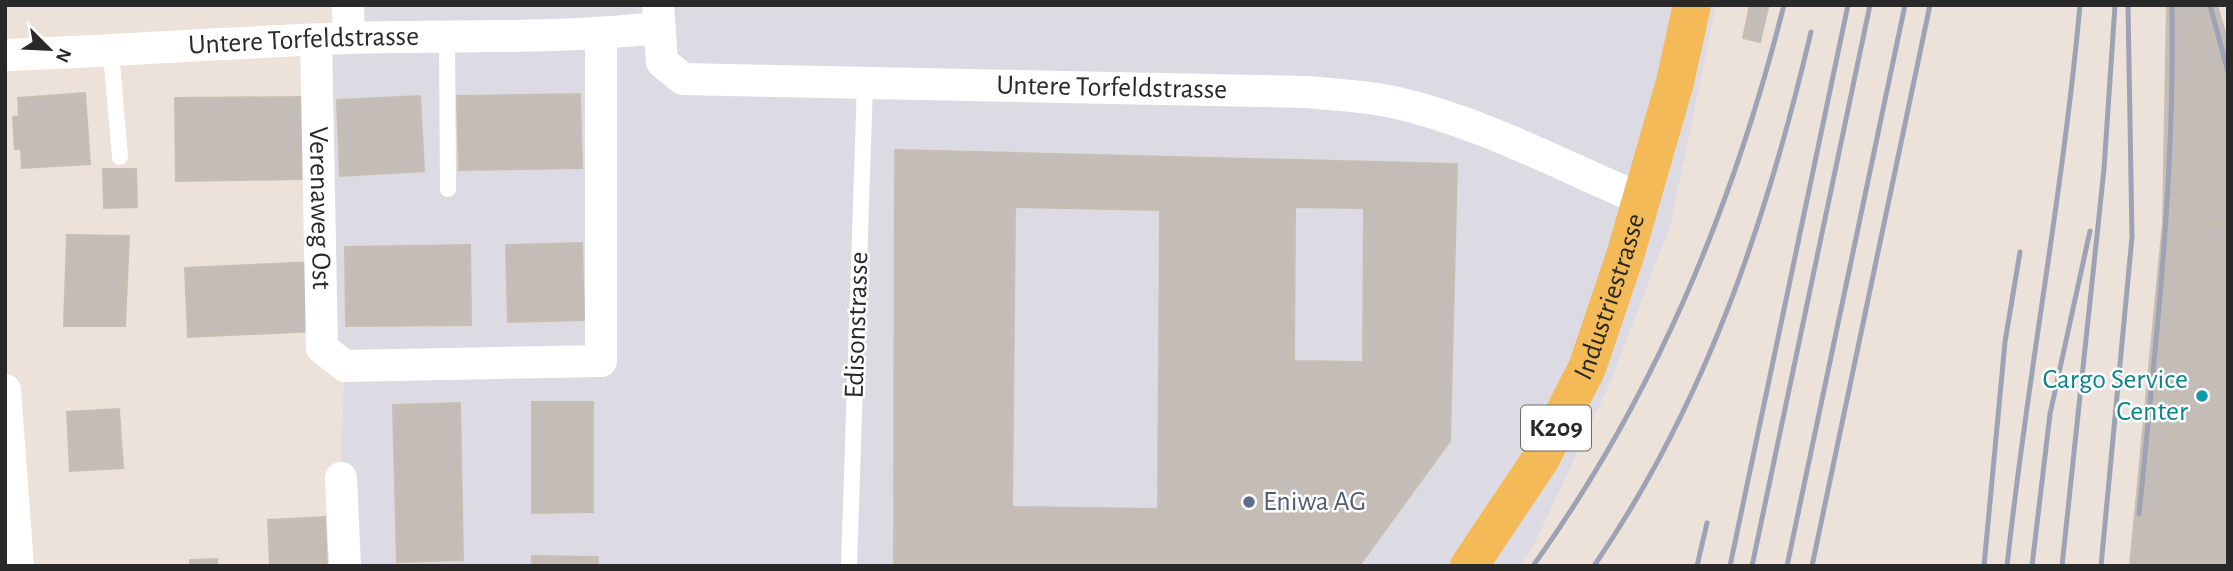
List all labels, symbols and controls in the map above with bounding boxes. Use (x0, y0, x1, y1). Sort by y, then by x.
north arrow (14, 14, 84, 84)
street label: Untere Torfeldstrasse (188, 23, 419, 60)
text: N (52, 45, 75, 65)
street label: Untere Torfeldstrasse (996, 72, 1227, 104)
street label: Verenaweg Ost (304, 126, 335, 290)
street label: Industriestrasse (1569, 210, 1650, 385)
street label: Edisonstrasse (840, 251, 874, 399)
place label: Cargo Service Center (2042, 366, 2188, 426)
marker: Cargo Service Center (2194, 388, 2210, 404)
road number: K209 (1521, 406, 1591, 450)
place label: Eniwa AG (1263, 488, 1366, 516)
marker: Eniwa AG (1241, 494, 1257, 510)

